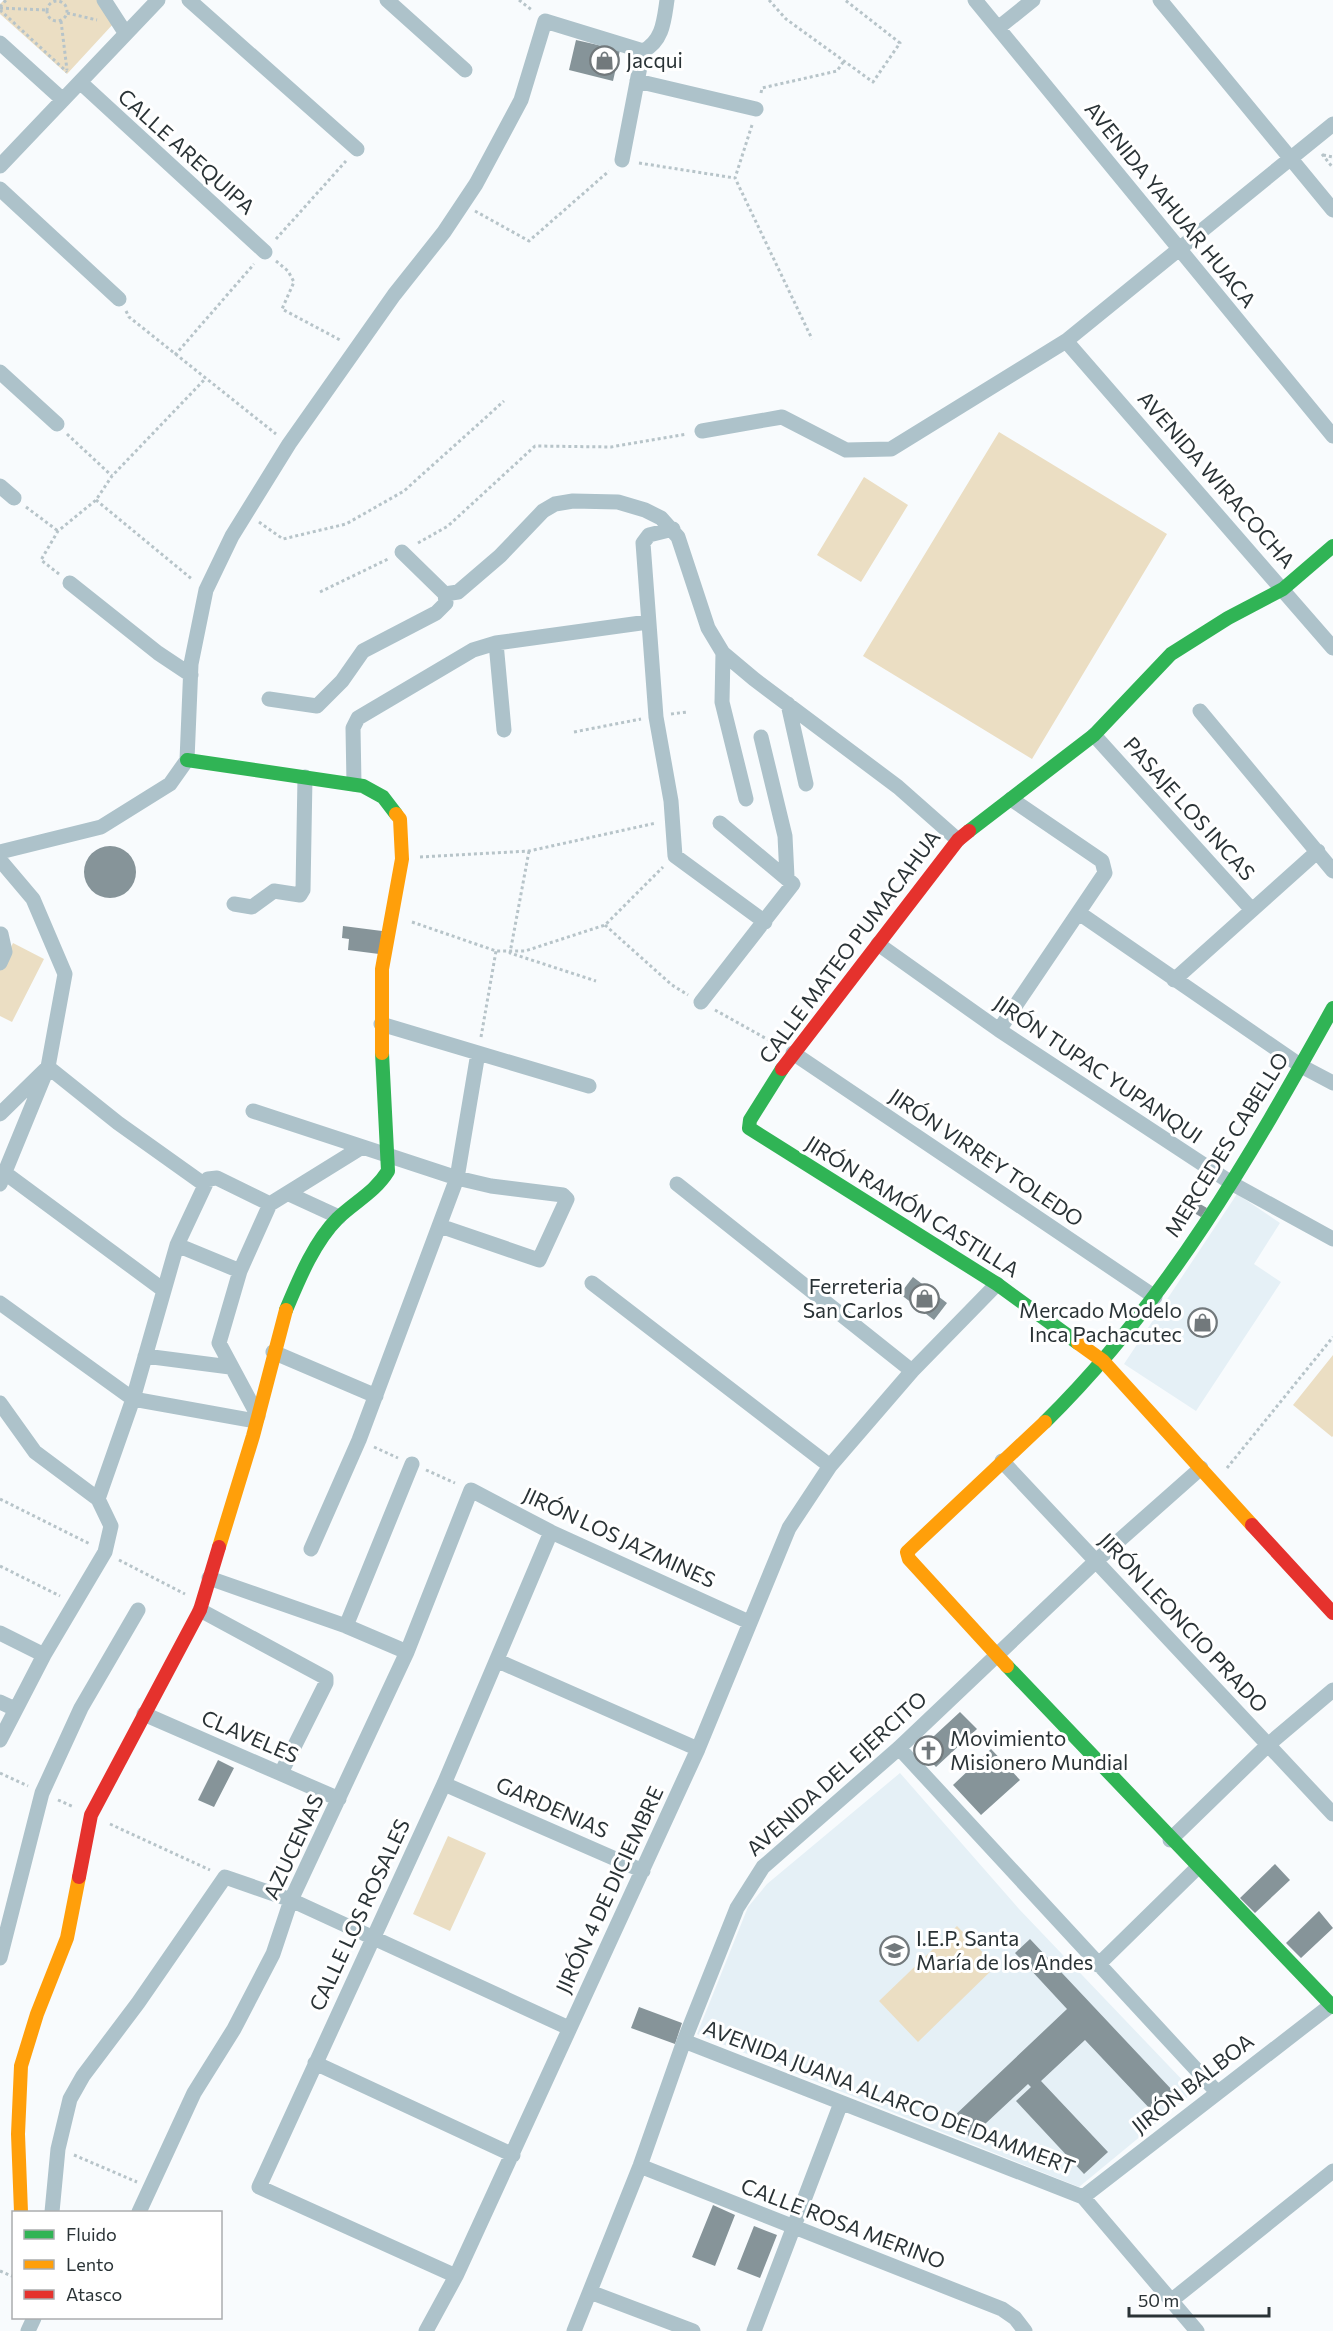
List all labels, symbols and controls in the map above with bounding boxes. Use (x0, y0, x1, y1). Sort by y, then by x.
shop icon: Jacqui (589, 45, 621, 77)
place label: Jacqui (626, 47, 683, 72)
street label: CALLE AREQUIPA (113, 83, 261, 219)
street label: AVENIDA YAHUAR HUACA (1080, 96, 1262, 312)
street label: AVENIDA WIRACOCHA (1133, 385, 1301, 573)
street label: PASAJE LOS INCAS (1119, 731, 1261, 885)
street label: CALLE MATEO PUMACAHUA (753, 825, 945, 1068)
street label: JIRÓN TUPAC YUPANQUI (990, 990, 1208, 1148)
street label: MERCEDES CABELLO (1159, 1047, 1293, 1241)
street label: JIRÓN VIRREY TOLEDO (885, 1083, 1089, 1231)
street label: JIRÓN RAMÓN CASTILLA (802, 1130, 1024, 1282)
place label: Ferreteria San Carlos (803, 1273, 903, 1322)
shop icon: Ferreteria San Carlos (908, 1283, 940, 1315)
place label: Mercado Modelo Inca Pachacutec (1019, 1297, 1182, 1346)
shop icon: Mercado Modelo Inca Pachacutec (1187, 1307, 1219, 1339)
street label: JIRÓN LOS JAZMINES (520, 1481, 720, 1592)
street label: JIRÓN LEONCIO PRADO (1094, 1527, 1274, 1717)
street label: AVENIDA DEL EJERCITO (741, 1685, 931, 1860)
street label: CLAVELES (198, 1704, 303, 1767)
place label: Movimiento Misionero Mundial (950, 1725, 1128, 1774)
church icon: Movimiento Misionero Mundial (913, 1735, 945, 1767)
street label: GARDENIAS (493, 1771, 613, 1843)
street label: JIRÓN 4 DE DICIEMBRE (550, 1782, 668, 1997)
street label: AZUCENAS (257, 1790, 328, 1903)
street label: CALLE LOS ROSALES (303, 1814, 414, 2014)
place label: I.E.P. Santa María de los Andes (916, 1925, 1093, 1974)
school or university icon: I.E.P. Santa María de los Andes (879, 1935, 911, 1967)
street label: AVENIDA JUANA ALARCO DE DAMMERT (700, 2014, 1079, 2179)
street label: JIRÓN BALBOA (1126, 2028, 1258, 2138)
street label: CALLE ROSA MERINO (738, 2172, 949, 2273)
legend (12, 2211, 222, 2319)
text: Fluido (66, 2223, 117, 2245)
text: Lento (66, 2253, 114, 2275)
scale bar (1129, 2280, 1268, 2318)
text: Atasco (66, 2283, 122, 2305)
text: 50 m (1138, 2289, 1179, 2311)

